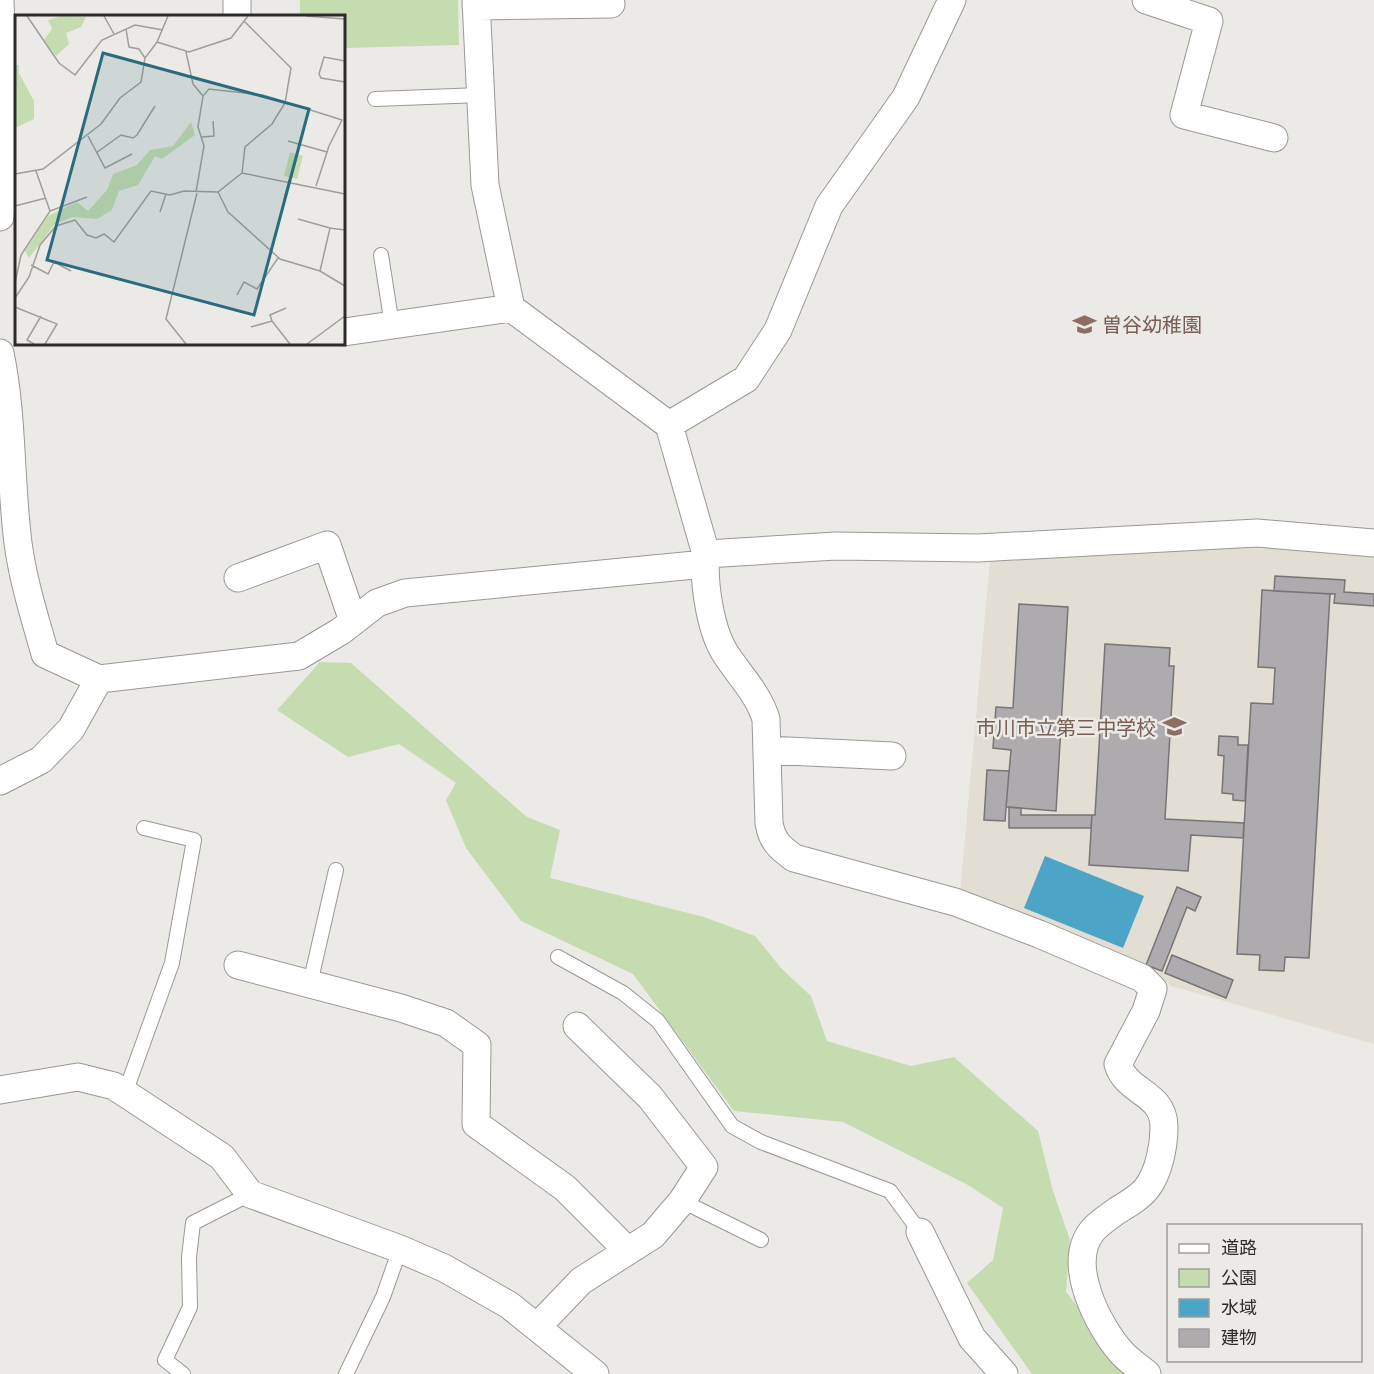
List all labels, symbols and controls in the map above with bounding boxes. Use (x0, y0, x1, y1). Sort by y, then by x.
inset map (15, 15, 345, 345)
school or university icon: 曽谷幼稚園 (1071, 311, 1097, 337)
place label: 曽谷幼稚園 (1102, 312, 1202, 336)
school or university icon: 市川市立第三中学校 (1161, 714, 1187, 740)
place label: 市川市立第三中学校 (976, 715, 1156, 739)
legend (1167, 1224, 1362, 1362)
text: 道路 (1221, 1236, 1257, 1258)
text: 公園 (1221, 1266, 1257, 1288)
text: 水域 (1221, 1296, 1257, 1318)
text: 建物 (1221, 1326, 1257, 1348)

